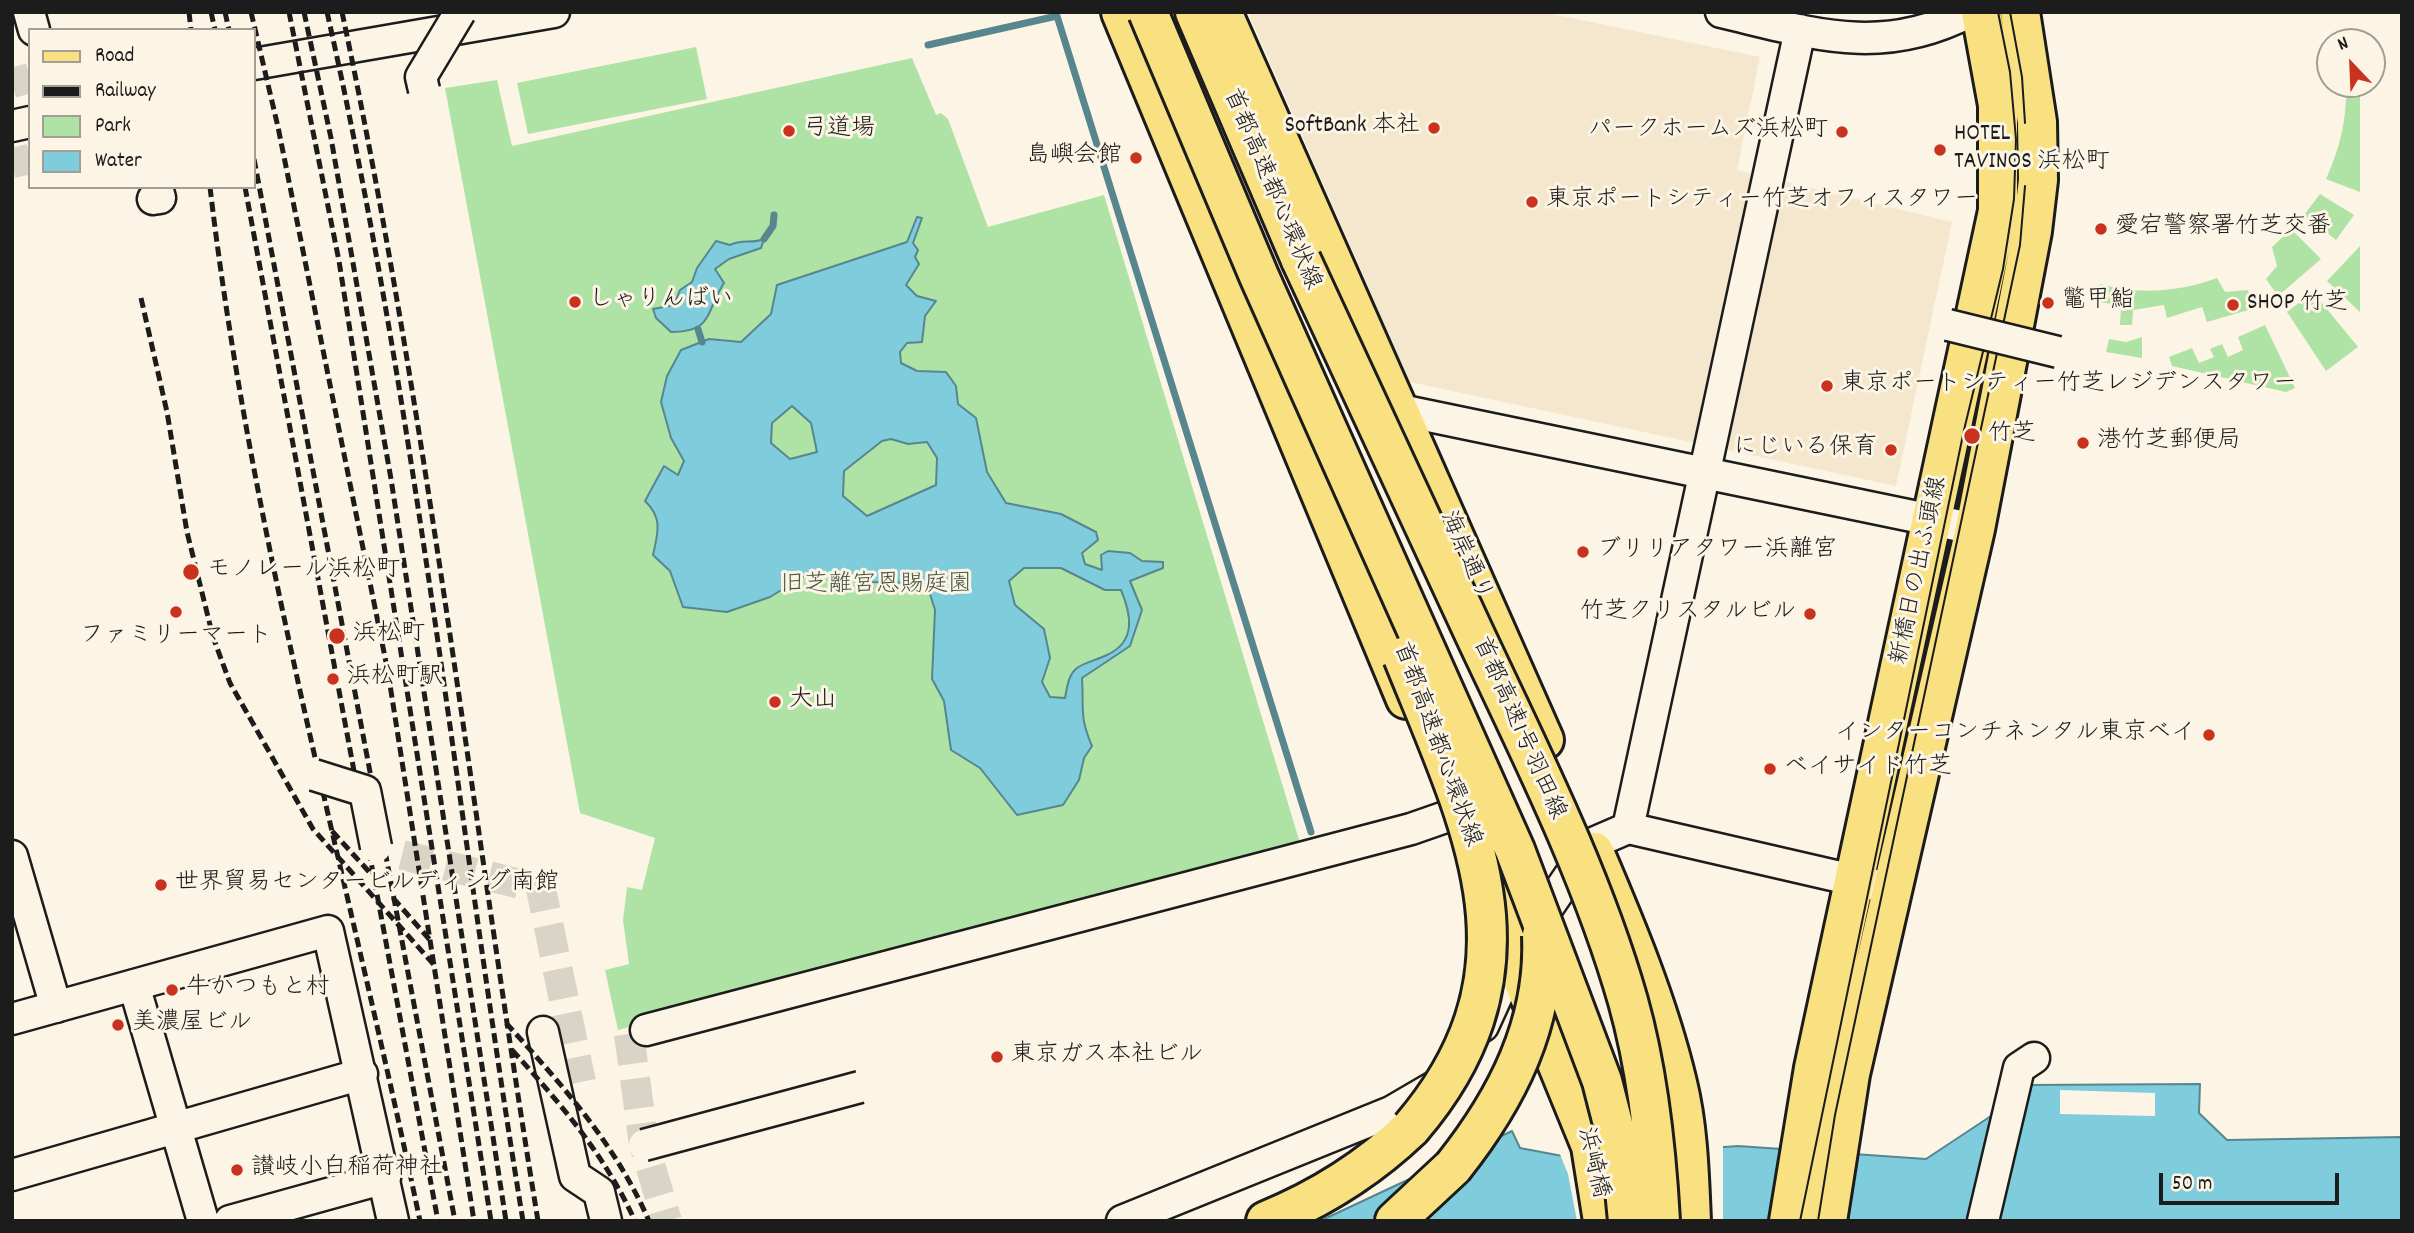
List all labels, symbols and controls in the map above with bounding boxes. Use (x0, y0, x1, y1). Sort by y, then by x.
legend (28, 28, 256, 189)
north arrow (2316, 28, 2386, 98)
text: N (2334, 31, 2353, 59)
text: Road (95, 42, 134, 72)
text: Railway (95, 77, 156, 107)
street label: 首都高速都心環状線 (1215, 85, 1325, 295)
text: Park (95, 112, 131, 142)
place label: SoftBank 本社 (1284, 114, 1420, 142)
place label: 弓道場 (803, 117, 875, 145)
place label: パークホームズ浜松町 (1588, 118, 1828, 146)
marker: SoftBank 本社 (1426, 120, 1442, 136)
place label: HOTEL TAVINOS 浜松町 (1954, 122, 2109, 178)
marker: 弓道場 (781, 123, 797, 139)
marker: パークホームズ浜松町 (1834, 124, 1850, 140)
marker: HOTEL TAVINOS 浜松町 (1932, 142, 1948, 158)
place label: 島嶼会館 (1026, 144, 1122, 172)
text: Water (95, 147, 142, 177)
marker: 島嶼会館 (1128, 150, 1144, 166)
place label: 東京ポートシティー竹芝オフィスタワー (1546, 188, 1978, 216)
marker: 東京ポートシティー竹芝オフィスタワー (1524, 194, 1540, 210)
place label: 愛宕警察署竹芝交番 (2115, 215, 2331, 243)
marker: 愛宕警察署竹芝交番 (2093, 221, 2109, 237)
place label: しゃりんばい (589, 288, 733, 316)
place label: 鼈甲鮨 (2062, 289, 2134, 317)
place label: SHOP 竹芝 (2247, 291, 2348, 319)
marker: しゃりんばい (567, 294, 583, 310)
marker: 鼈甲鮨 (2040, 295, 2056, 311)
marker: SHOP 竹芝 (2225, 297, 2241, 313)
place label: 東京ポートシティー竹芝レジデンスタワー (1841, 372, 2297, 400)
marker: 東京ポートシティー竹芝レジデンスタワー (1819, 378, 1835, 394)
place label: 竹芝 (1988, 422, 2036, 450)
marker: 竹芝 (1962, 426, 1982, 446)
place label: 港竹芝郵便局 (2097, 429, 2241, 457)
marker: 港竹芝郵便局 (2075, 435, 2091, 451)
place label: にじいる保育 (1733, 436, 1877, 464)
marker: にじいる保育 (1883, 442, 1899, 458)
street label: 新橋日の出ふ頭線 (1887, 474, 1955, 668)
street label: 海岸通り (1431, 507, 1497, 607)
place label: ブリリアタワー浜離宮 (1597, 538, 1837, 566)
marker: ブリリアタワー浜離宮 (1575, 544, 1591, 560)
place label: モノレール浜松町 (207, 558, 400, 586)
marker: モノレール浜松町 (181, 562, 201, 582)
park label: 旧芝離宮恩賜庭園 (780, 573, 972, 601)
place label: 竹芝クリスタルビル (1580, 600, 1796, 628)
marker: ファミリーマート (168, 604, 184, 620)
marker: 竹芝クリスタルビル (1802, 606, 1818, 622)
place label: 浜松町 (353, 622, 425, 650)
place label: ファミリーマート (80, 624, 272, 652)
marker: 浜松町 (327, 626, 347, 646)
street label: 首都高速1号羽田線 (1464, 633, 1570, 825)
street label: 首都高速都心環状線 (1385, 639, 1485, 851)
place label: 浜松町駅 (347, 665, 443, 693)
marker: 浜松町駅 (325, 671, 341, 687)
place label: 大山 (789, 688, 837, 716)
marker: 大山 (767, 694, 783, 710)
place label: インターコンチネンタル東京ベイ (1835, 721, 2195, 749)
marker: インターコンチネンタル東京ベイ (2201, 727, 2217, 743)
place label: ベイサイド竹芝 (1784, 755, 1952, 783)
marker: ベイサイド竹芝 (1762, 761, 1778, 777)
place label: 世界貿易センタービルディング南館 (175, 871, 559, 899)
marker: 世界貿易センタービルディング南館 (153, 877, 169, 893)
place label: 牛かつもと村 (186, 976, 330, 1004)
marker: 牛かつもと村 (164, 982, 180, 998)
place label: 美濃屋ビル (132, 1011, 252, 1039)
marker: 美濃屋ビル (110, 1017, 126, 1033)
place label: 東京ガス本社ビル (1011, 1043, 1203, 1071)
marker: 東京ガス本社ビル (989, 1049, 1005, 1065)
street label: 浜崎橋 (1569, 1125, 1613, 1201)
place label: 讃岐小白稲荷神社 (251, 1156, 443, 1184)
scale bar (2162, 1160, 2342, 1204)
marker: 讃岐小白稲荷神社 (229, 1162, 245, 1178)
text: 50 m (2172, 1170, 2212, 1200)

